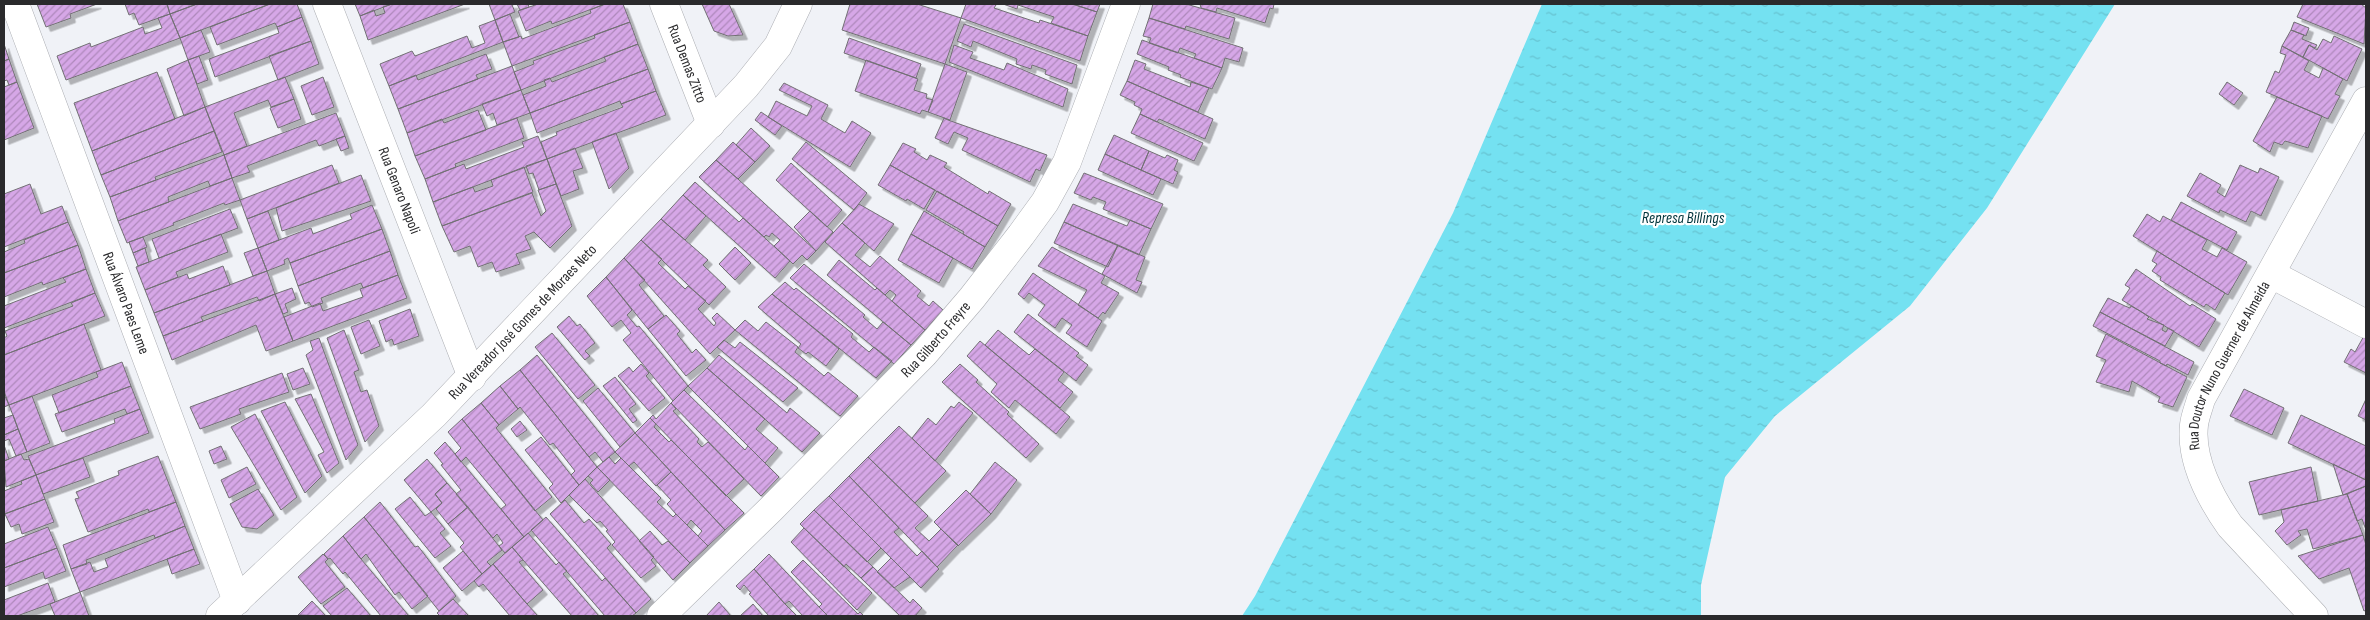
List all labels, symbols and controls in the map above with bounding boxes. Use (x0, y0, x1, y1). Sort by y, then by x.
street label: Rua Demas Zitto (663, 22, 711, 106)
street label: Rua Genaro Napoli (374, 144, 425, 237)
water label: Represa Billings (1642, 209, 1725, 228)
street label: Rua Vereador José Gomes de Moraes Neto (445, 241, 601, 404)
street label: Rua Álvaro Paes Leme (98, 249, 153, 357)
street label: Rua Doutor Nuno Guerner de Almeida (2184, 278, 2274, 451)
street label: Rua Gilberto Freyre (897, 297, 975, 382)

